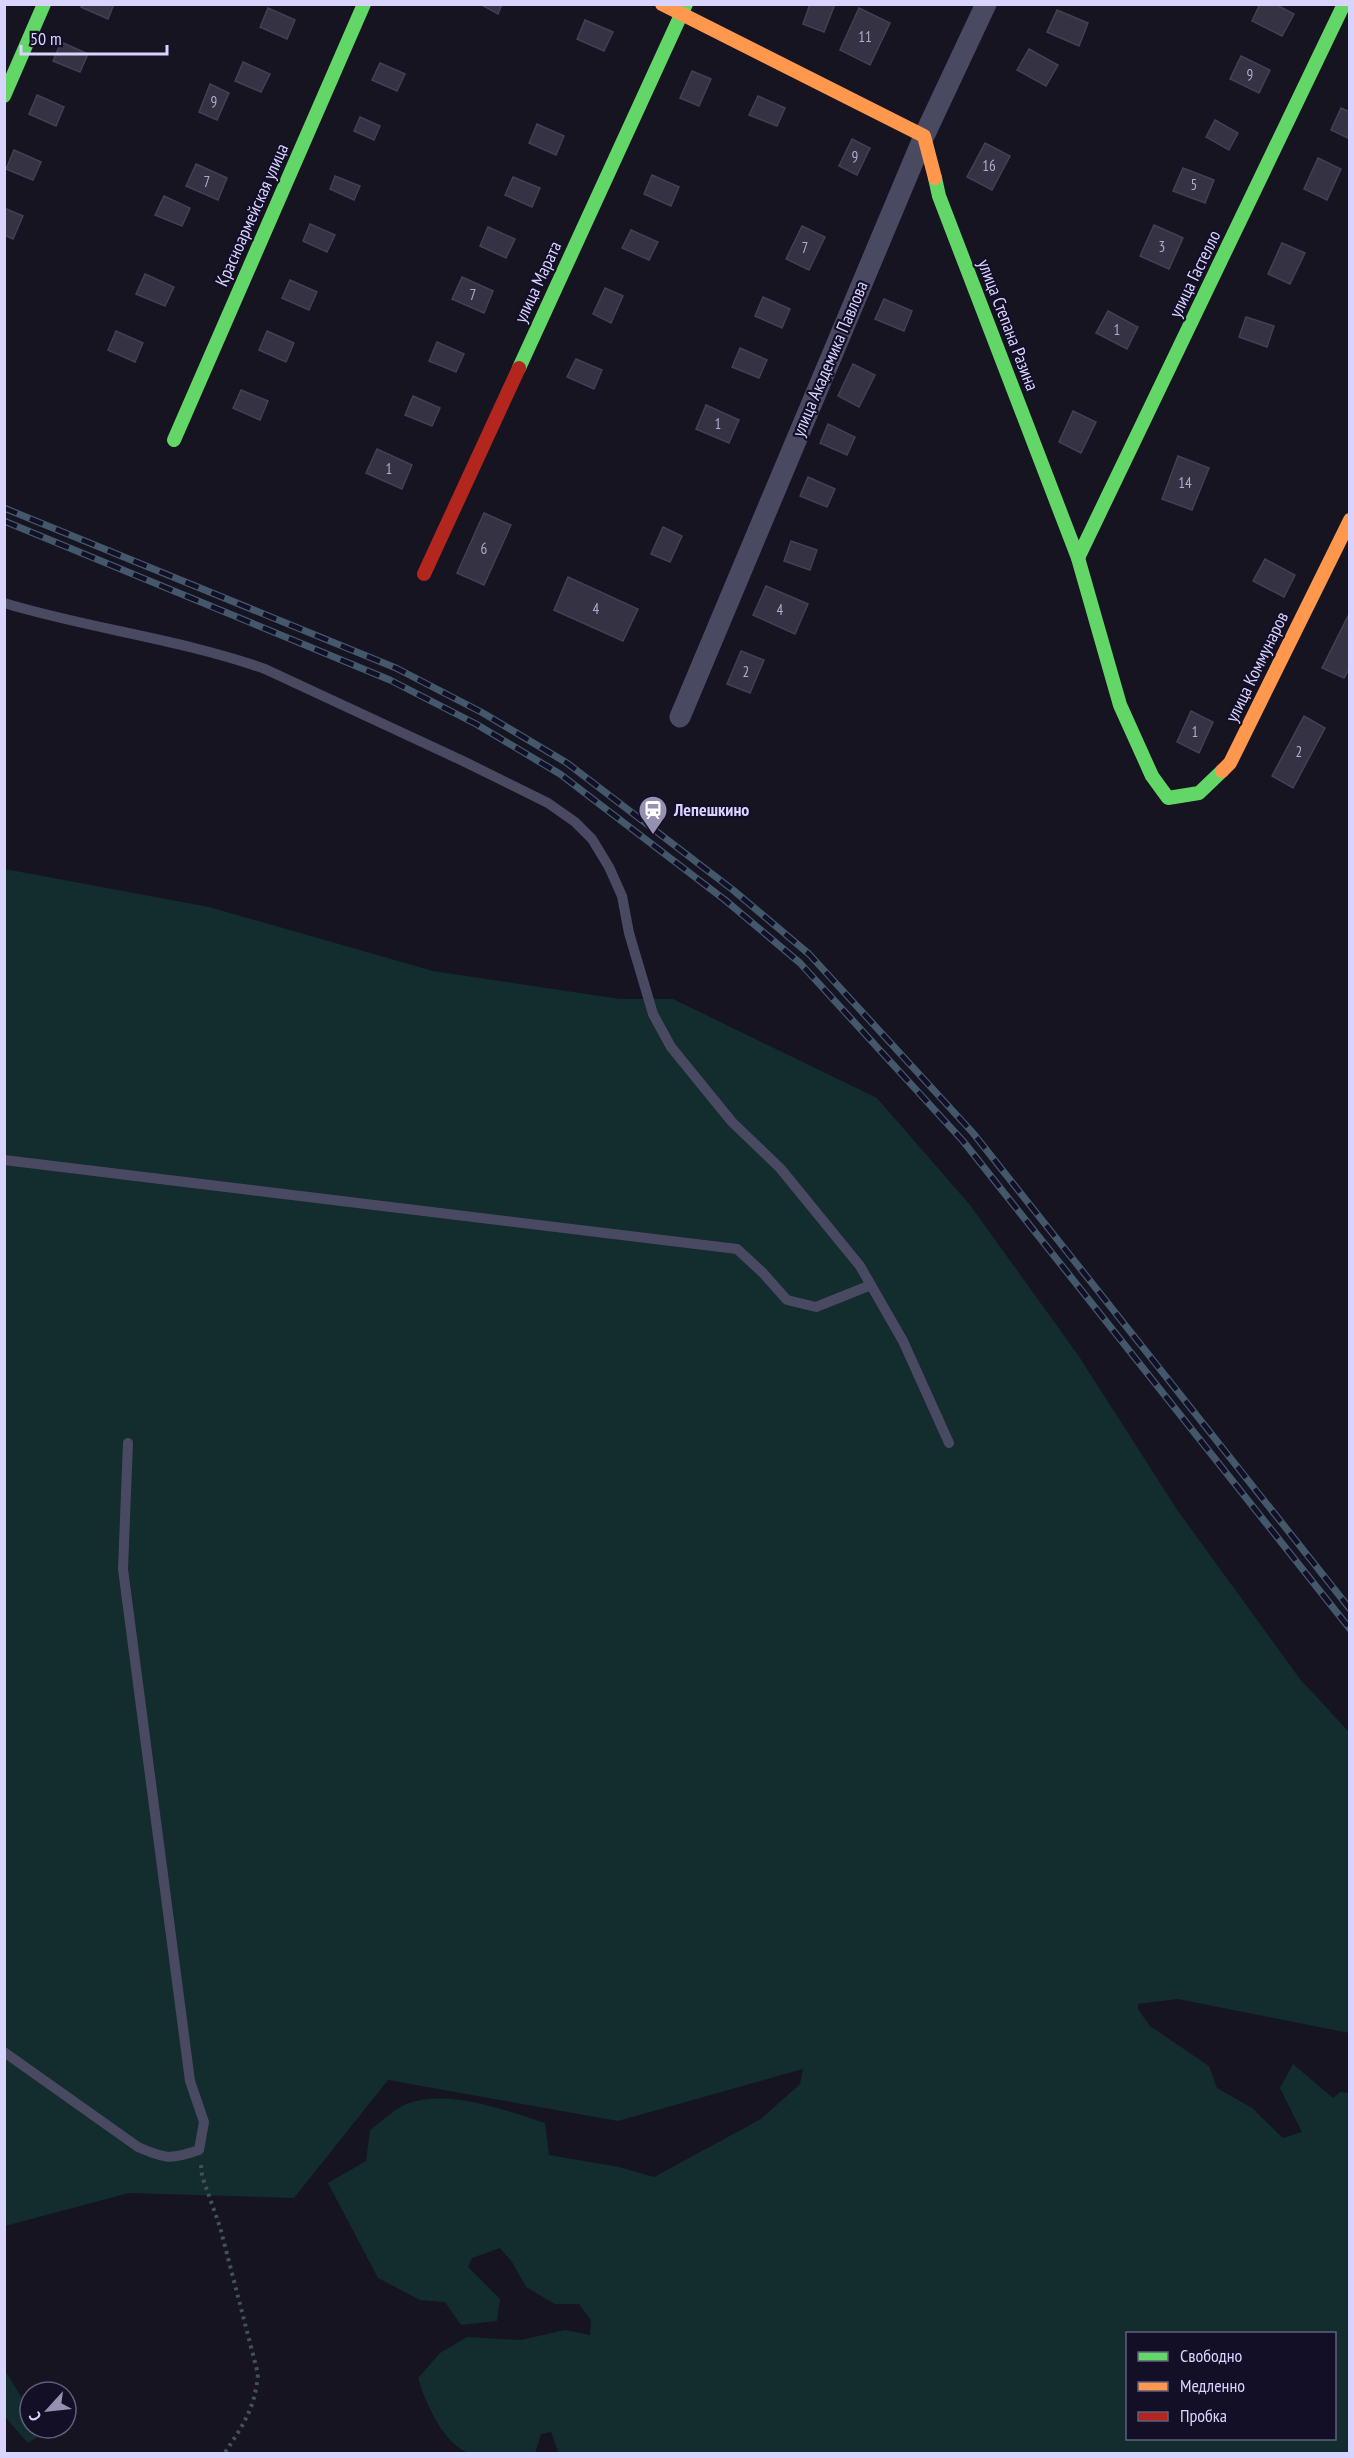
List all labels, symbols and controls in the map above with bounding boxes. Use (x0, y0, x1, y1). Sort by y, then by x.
scale bar (21, 18, 166, 56)
text: 50 m (30, 27, 62, 50)
house number: 11 (858, 27, 872, 46)
house number: 9 (1247, 65, 1253, 84)
house number: 9 (211, 92, 217, 111)
street label: Красноармейская улица (210, 140, 293, 290)
house number: 9 (852, 147, 858, 166)
house number: 16 (982, 156, 996, 175)
house number: 7 (204, 172, 210, 191)
house number: 5 (1191, 175, 1197, 194)
street label: улица Гастелло (1164, 226, 1226, 321)
street label: улица Марата (509, 237, 566, 326)
house number: 3 (1159, 237, 1165, 256)
house number: 7 (802, 238, 808, 257)
street label: улица Степана Разина (973, 256, 1044, 394)
street label: улица Академика Павлова (786, 277, 873, 440)
house number: 7 (470, 285, 476, 304)
house number: 1 (1114, 320, 1120, 339)
house number: 1 (715, 414, 721, 433)
house number: 1 (386, 459, 392, 478)
house number: 14 (1178, 473, 1192, 492)
house number: 6 (481, 539, 488, 558)
house number: 4 (593, 599, 600, 618)
house number: 4 (777, 600, 784, 619)
street label: улица Коммунаров (1220, 608, 1293, 726)
house number: 2 (743, 662, 749, 681)
house number: 1 (1192, 722, 1198, 741)
house number: 2 (1296, 742, 1302, 761)
station icon: Лепешкино (637, 794, 669, 836)
place label: Лепешкино (673, 798, 749, 821)
legend (1126, 2332, 1336, 2440)
text: Свободно (1180, 2344, 1243, 2367)
text: Медленно (1180, 2374, 1245, 2397)
north arrow (18, 2380, 78, 2440)
text: Пробка (1180, 2404, 1227, 2427)
text: С (24, 2408, 45, 2425)

